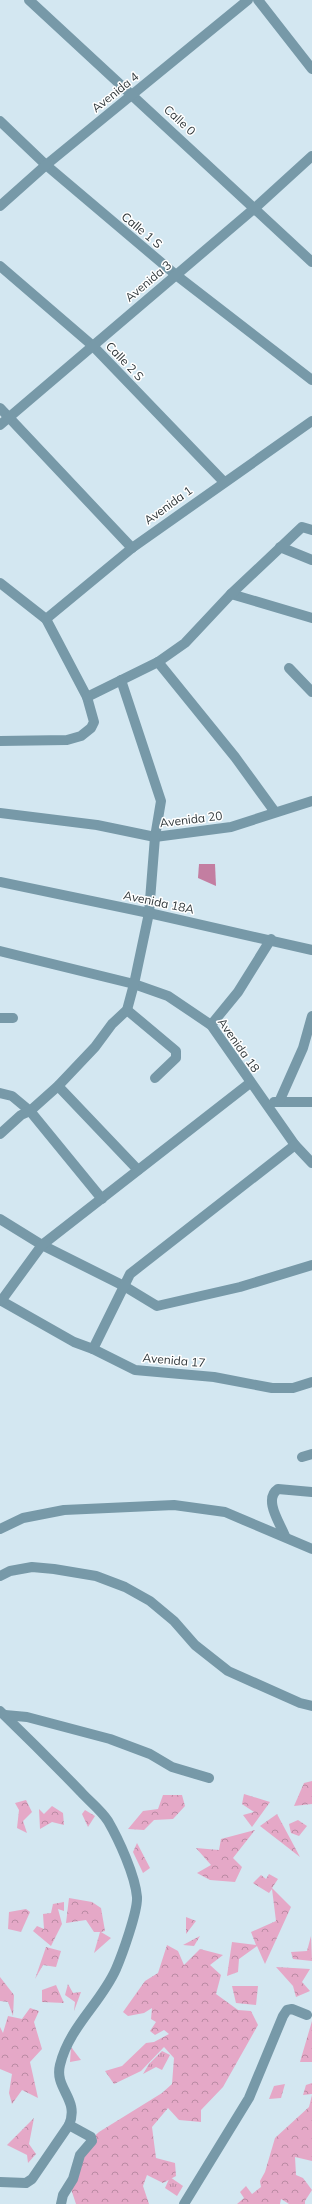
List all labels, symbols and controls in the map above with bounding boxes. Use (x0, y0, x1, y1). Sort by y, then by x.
street label: Avenida 4 (89, 69, 141, 115)
street label: Calle 0 (161, 102, 199, 138)
street label: Calle 1 S (119, 209, 165, 251)
street label: Avenida 3 (122, 257, 174, 305)
street label: Calle 2 S (103, 338, 147, 384)
street label: Avenida 1 (141, 482, 195, 528)
street label: Avenida 20 (159, 808, 223, 830)
street label: Avenida 18A (122, 887, 196, 917)
street label: Avenida 18 (215, 1015, 263, 1075)
street label: Avenida 17 (142, 1350, 206, 1370)

